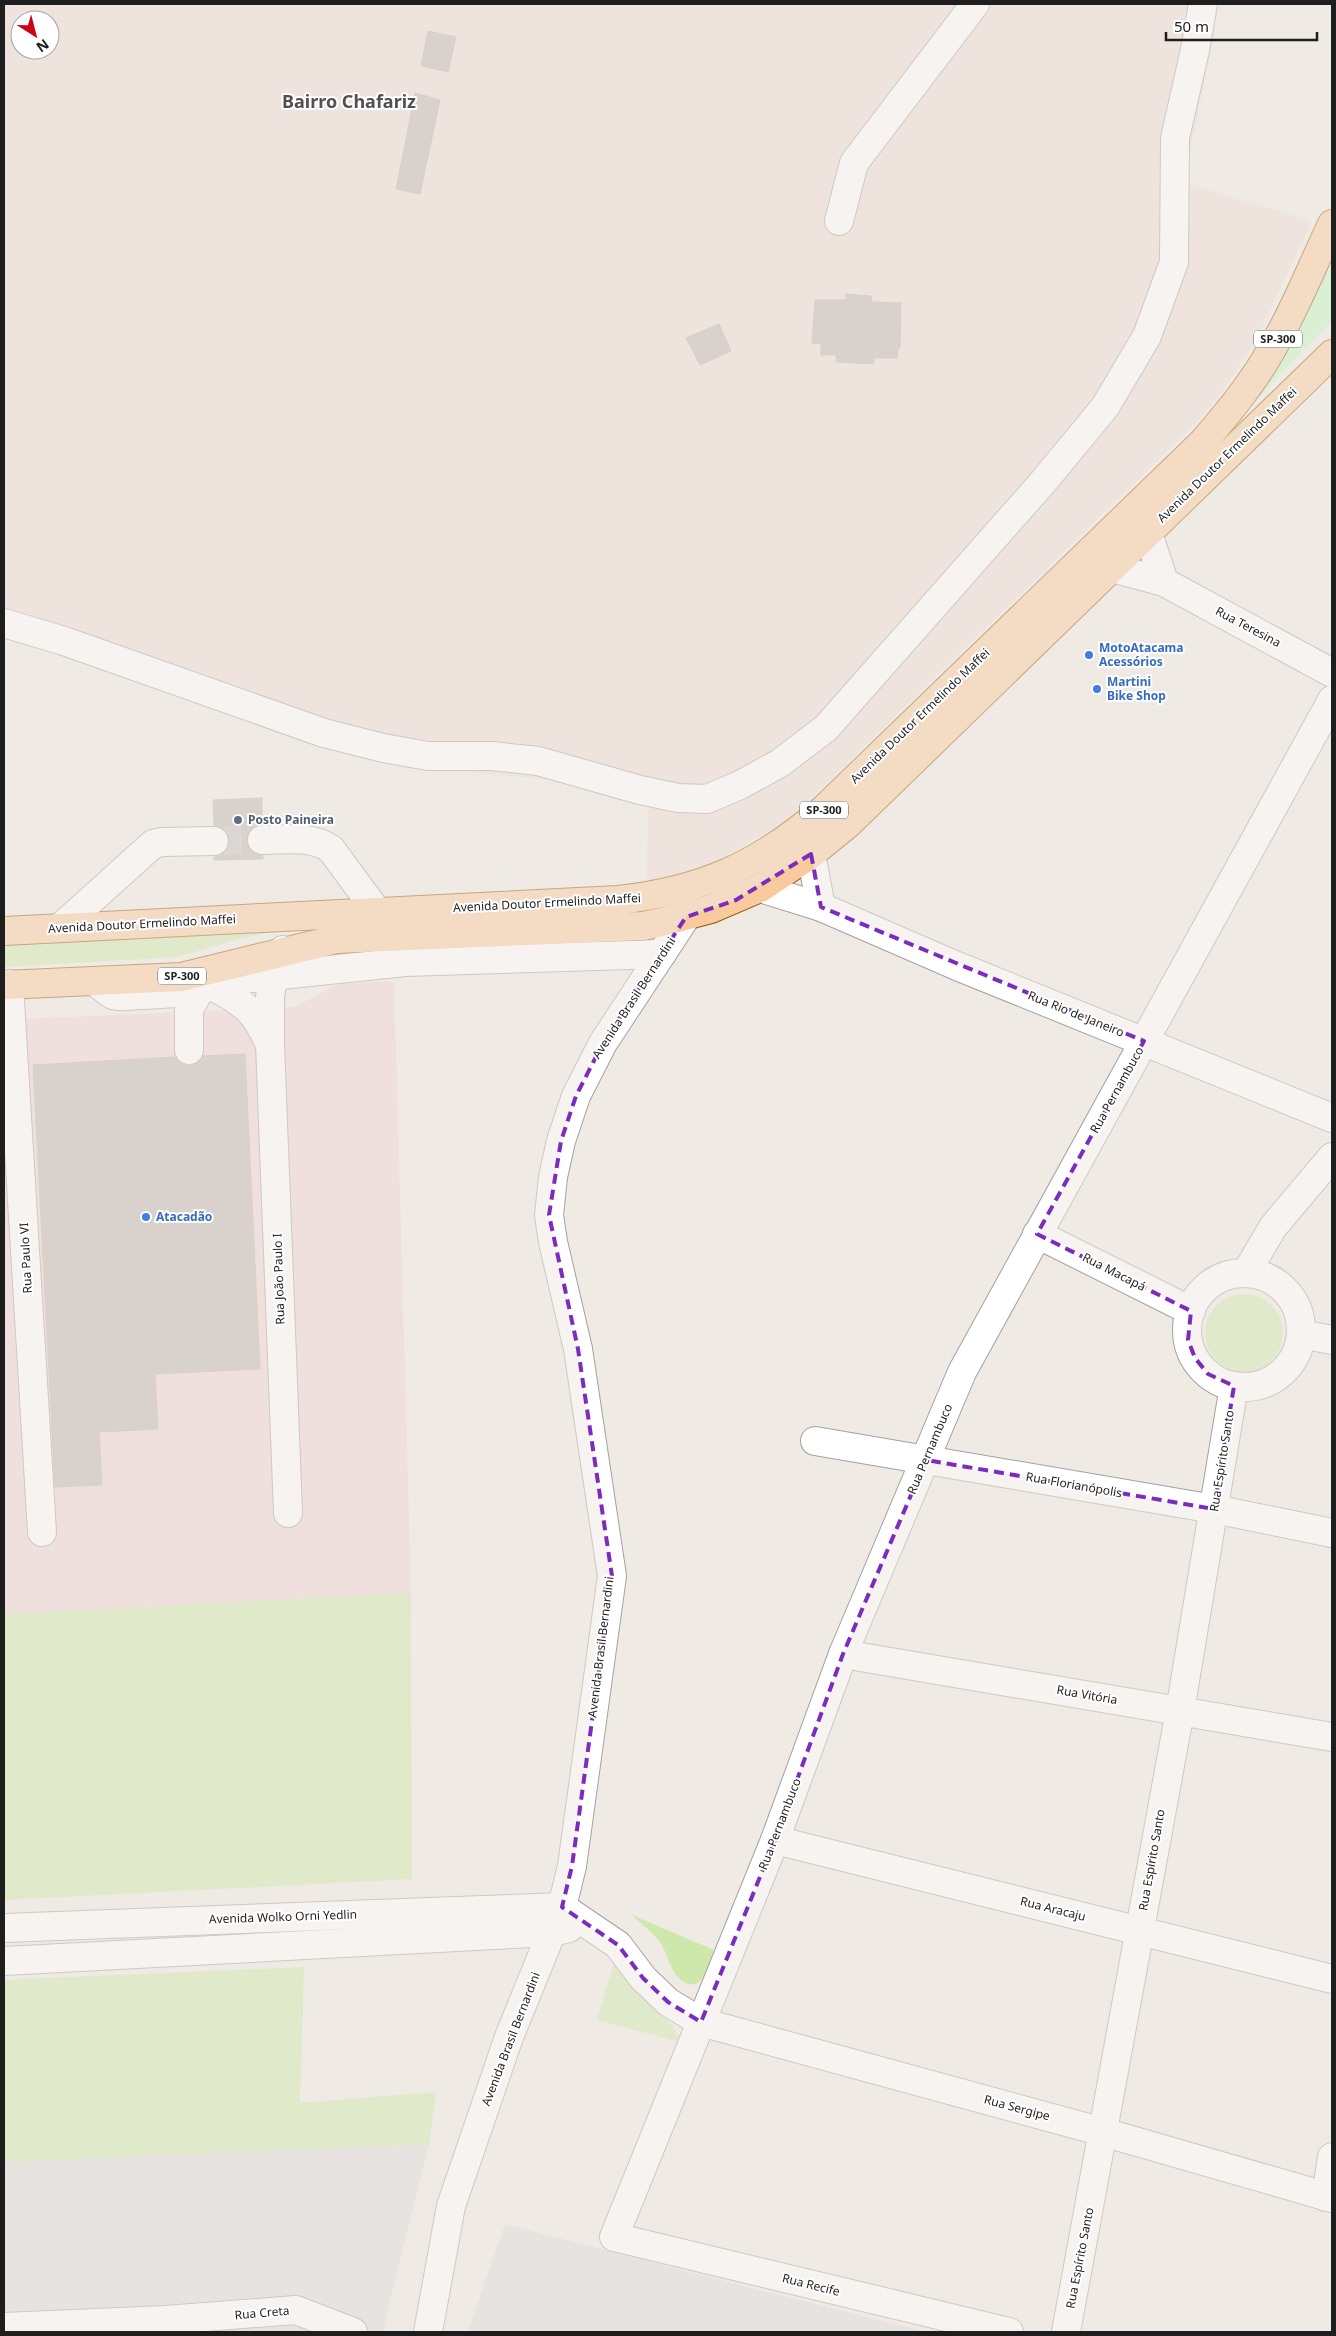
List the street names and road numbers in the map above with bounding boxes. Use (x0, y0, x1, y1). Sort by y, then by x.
road number: SP-300 (1254, 330, 1302, 348)
street label: Avenida Doutor Ermelindo Maffei (1153, 383, 1300, 526)
street label: Rua Teresina (1213, 602, 1284, 651)
street label: Avenida Doutor Ermelindo Maffei (846, 644, 993, 787)
road number: SP-300 (800, 802, 848, 818)
street label: Avenida Doutor Ermelindo Maffei (453, 889, 641, 916)
street label: Avenida Doutor Ermelindo Maffei (48, 910, 236, 937)
street label: Avenida Brasil Bernardini (588, 934, 679, 1062)
road number: SP-300 (158, 968, 206, 984)
street label: Rua Rio de Janeiro (1026, 987, 1127, 1041)
street label: Rua Pernambuco (1086, 1043, 1147, 1136)
street label: Rua Paulo VI (15, 1222, 36, 1294)
street label: Rua João Paulo I (268, 1233, 289, 1325)
street label: Rua Macapá (1080, 1248, 1149, 1295)
street label: Rua Pernambuco (903, 1401, 956, 1497)
street label: Rua Espírito Santo (1205, 1409, 1238, 1513)
street label: Rua Florianópolis (1025, 1468, 1124, 1501)
street label: Avenida Brasil Bernardini (583, 1575, 618, 1718)
street label: Rua Vitória (1055, 1681, 1119, 1708)
street label: Rua Pernambuco (754, 1776, 805, 1872)
street label: Rua Espírito Santo (1134, 1808, 1169, 1912)
street label: Rua Aracaju (1019, 1892, 1088, 1925)
street label: Avenida Wolko Orni Yedlin (209, 1905, 357, 1928)
street label: Avenida Brasil Bernardini (477, 1970, 544, 2108)
street label: Rua Sergipe (982, 2091, 1052, 2125)
street label: Rua Espírito Santo (1061, 2206, 1098, 2310)
street label: Rua Recife (781, 2269, 842, 2300)
street label: Rua Creta (234, 2302, 290, 2323)

